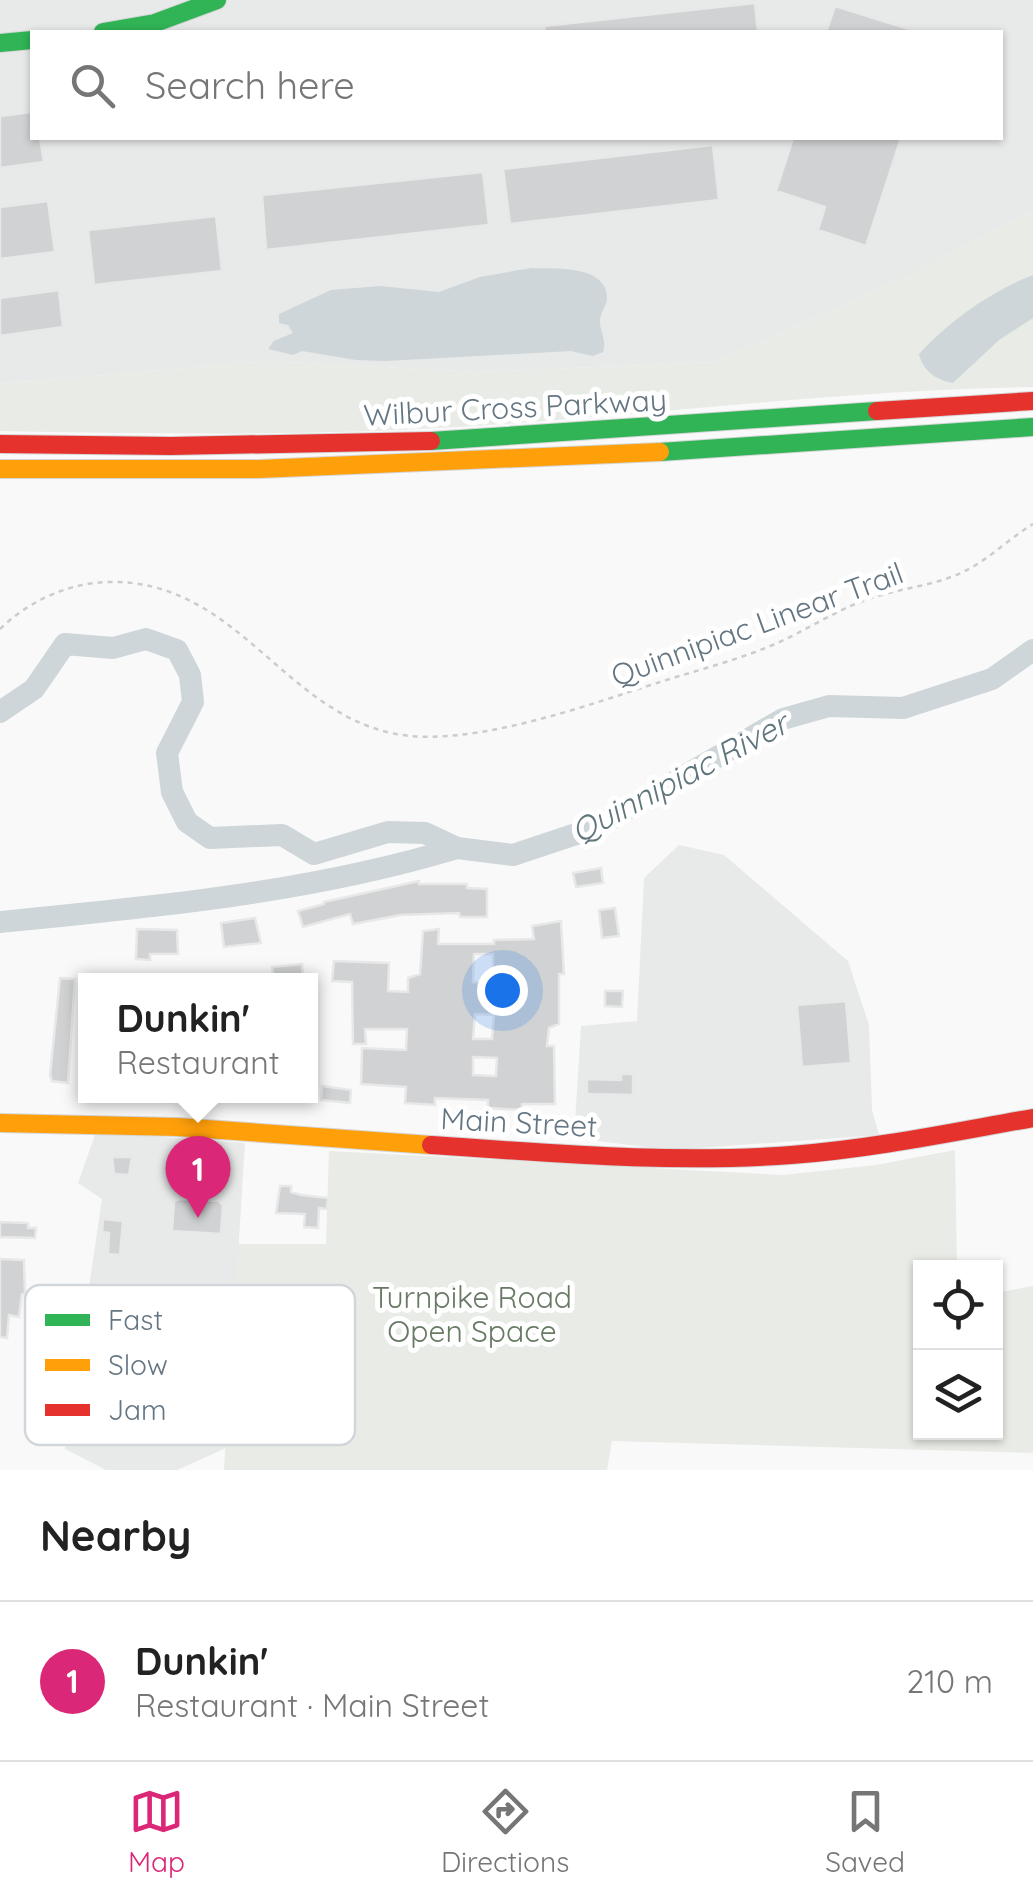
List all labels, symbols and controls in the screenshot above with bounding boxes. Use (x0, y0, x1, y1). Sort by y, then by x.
search box (30, 30, 1003, 140)
icon: search (65, 58, 120, 113)
text: Search here (145, 61, 355, 109)
street label: Wilbur Cross Parkway (362, 380, 668, 434)
street label: Quinnipiac Linear Trail (606, 553, 908, 695)
water label: Quinnipiac River (564, 701, 798, 851)
your location (477, 965, 528, 1016)
popup (78, 973, 318, 1103)
text: Dunkin' (116, 994, 250, 1042)
text: Restaurant (116, 1042, 280, 1082)
street label: Main Street (440, 1099, 598, 1145)
pin: 1 (166, 1136, 230, 1218)
map controls (913, 1260, 1003, 1440)
button: locate (913, 1260, 1003, 1350)
park label: Turnpike Road Open Space (372, 1278, 572, 1350)
legend (25, 1285, 355, 1445)
text: Fast (108, 1302, 163, 1337)
text: Slow (108, 1347, 168, 1382)
button: layers (913, 1350, 1003, 1440)
text: Jam (108, 1392, 167, 1427)
text: Nearby (40, 1509, 191, 1562)
text: Dunkin' (135, 1637, 268, 1685)
text: 1 (66, 1661, 79, 1701)
text: 210 m (906, 1661, 993, 1701)
text: Restaurant · Main Street (135, 1685, 489, 1725)
tab: Map (128, 1784, 185, 1879)
tab: Directions (441, 1784, 569, 1879)
tab: Saved (825, 1784, 905, 1879)

